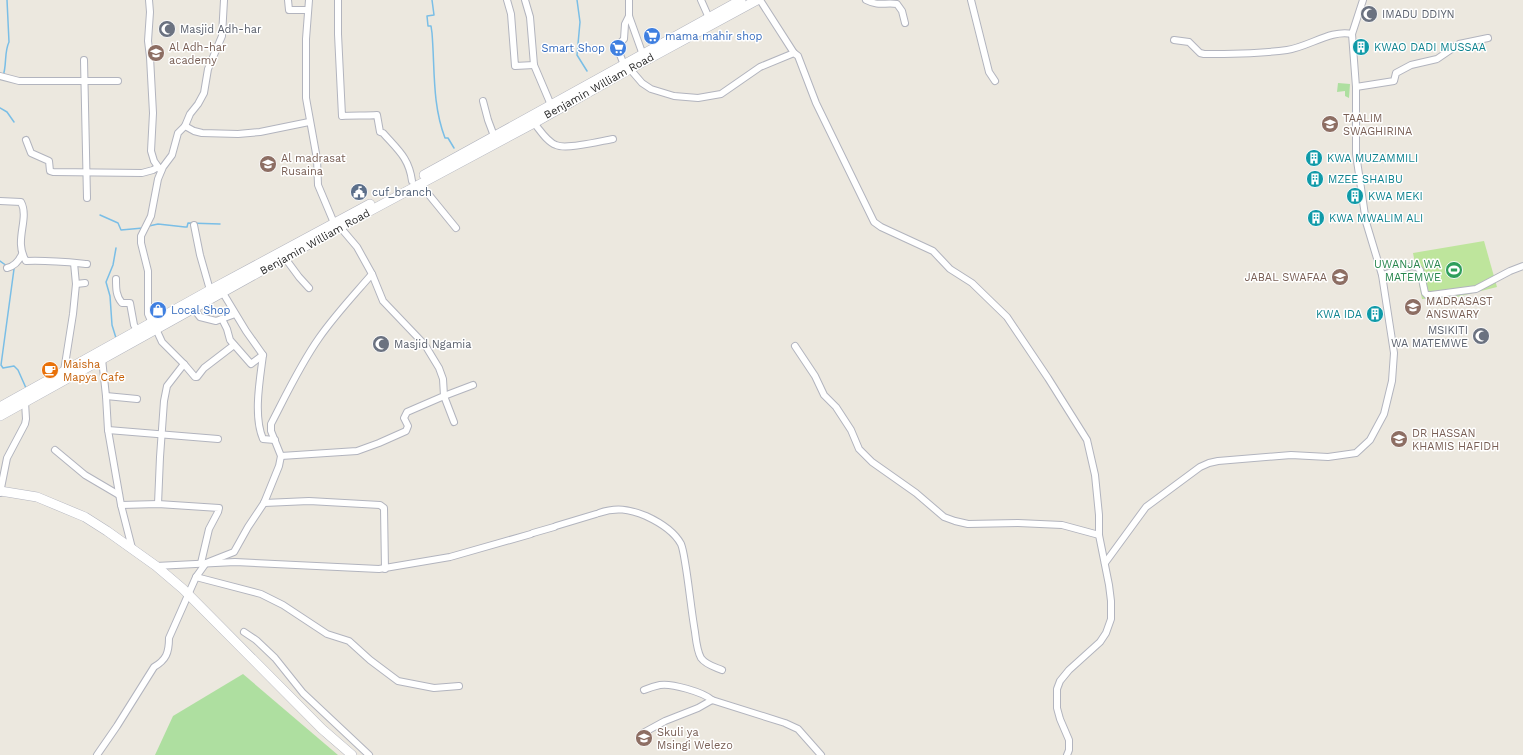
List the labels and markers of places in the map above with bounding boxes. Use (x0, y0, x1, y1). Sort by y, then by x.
mosque icon: IMADU DDIYN (1359, 4, 1379, 24)
place label: IMADU DDIYN (1382, 8, 1455, 21)
mosque icon: Masjid Adh-har (157, 19, 177, 39)
place label: Masjid Adh-har (180, 23, 262, 36)
supermarket icon: mama mahir shop (642, 26, 662, 46)
place label: mama mahir shop (665, 30, 763, 43)
building icon: KWAO DADI MUSSAA (1351, 37, 1371, 57)
supermarket icon: Smart Shop (608, 38, 628, 58)
place label: Al Adh-har academy (169, 41, 227, 67)
place label: KWAO DADI MUSSAA (1374, 41, 1486, 54)
place label: Smart Shop (541, 42, 605, 55)
school or university icon: Al Adh-har academy (146, 43, 166, 63)
place label: TAALIM SWAGHIRINA (1343, 112, 1412, 138)
school or university icon: TAALIM SWAGHIRINA (1320, 114, 1340, 134)
building icon: KWA MUZAMMILI (1304, 148, 1324, 168)
place label: Al madrasat Rusaina (281, 152, 346, 178)
place label: KWA MUZAMMILI (1327, 152, 1418, 165)
school or university icon: Al madrasat Rusaina (258, 154, 278, 174)
building icon: MZEE SHAIBU (1305, 169, 1325, 189)
place label: MZEE SHAIBU (1328, 173, 1403, 186)
public building icon: cuf_branch (349, 182, 369, 202)
place label: cuf_branch (372, 186, 432, 199)
building icon: KWA MEKI (1345, 186, 1365, 206)
place label: KWA MEKI (1368, 190, 1423, 203)
building icon: KWA MWALIM ALI (1306, 208, 1326, 228)
place label: KWA MWALIM ALI (1329, 212, 1423, 225)
place label: UWANJA WA MATEMWE (1374, 258, 1441, 284)
sports icon: UWANJA WA MATEMWE (1444, 260, 1464, 280)
school or university icon: JABAL SWAFAA (1330, 267, 1350, 287)
place label: JABAL SWAFAA (1245, 271, 1327, 284)
place label: MADRASAST ANSWARY (1426, 295, 1493, 321)
school or university icon: MADRASAST ANSWARY (1403, 297, 1423, 317)
shop icon: Local Shop (148, 300, 168, 320)
place label: Local Shop (171, 304, 231, 317)
building icon: KWA IDA (1365, 304, 1385, 324)
place label: KWA IDA (1316, 308, 1362, 321)
place label: MSIKITI WA MATEMWE (1391, 324, 1468, 350)
mosque icon: MSIKITI WA MATEMWE (1471, 326, 1491, 346)
mosque icon: Masjid Ngamia (371, 334, 391, 354)
place label: Masjid Ngamia (394, 338, 472, 351)
place label: Maisha Mapya Cafe (63, 358, 125, 384)
cafe icon: Maisha Mapya Cafe (40, 360, 60, 380)
place label: DR HASSAN KHAMIS HAFIDH (1412, 427, 1499, 453)
school or university icon: DR HASSAN KHAMIS HAFIDH (1389, 429, 1409, 449)
place label: Skuli ya Msingi Welezo (657, 726, 733, 752)
school or university icon: Skuli ya Msingi Welezo (634, 728, 654, 748)

